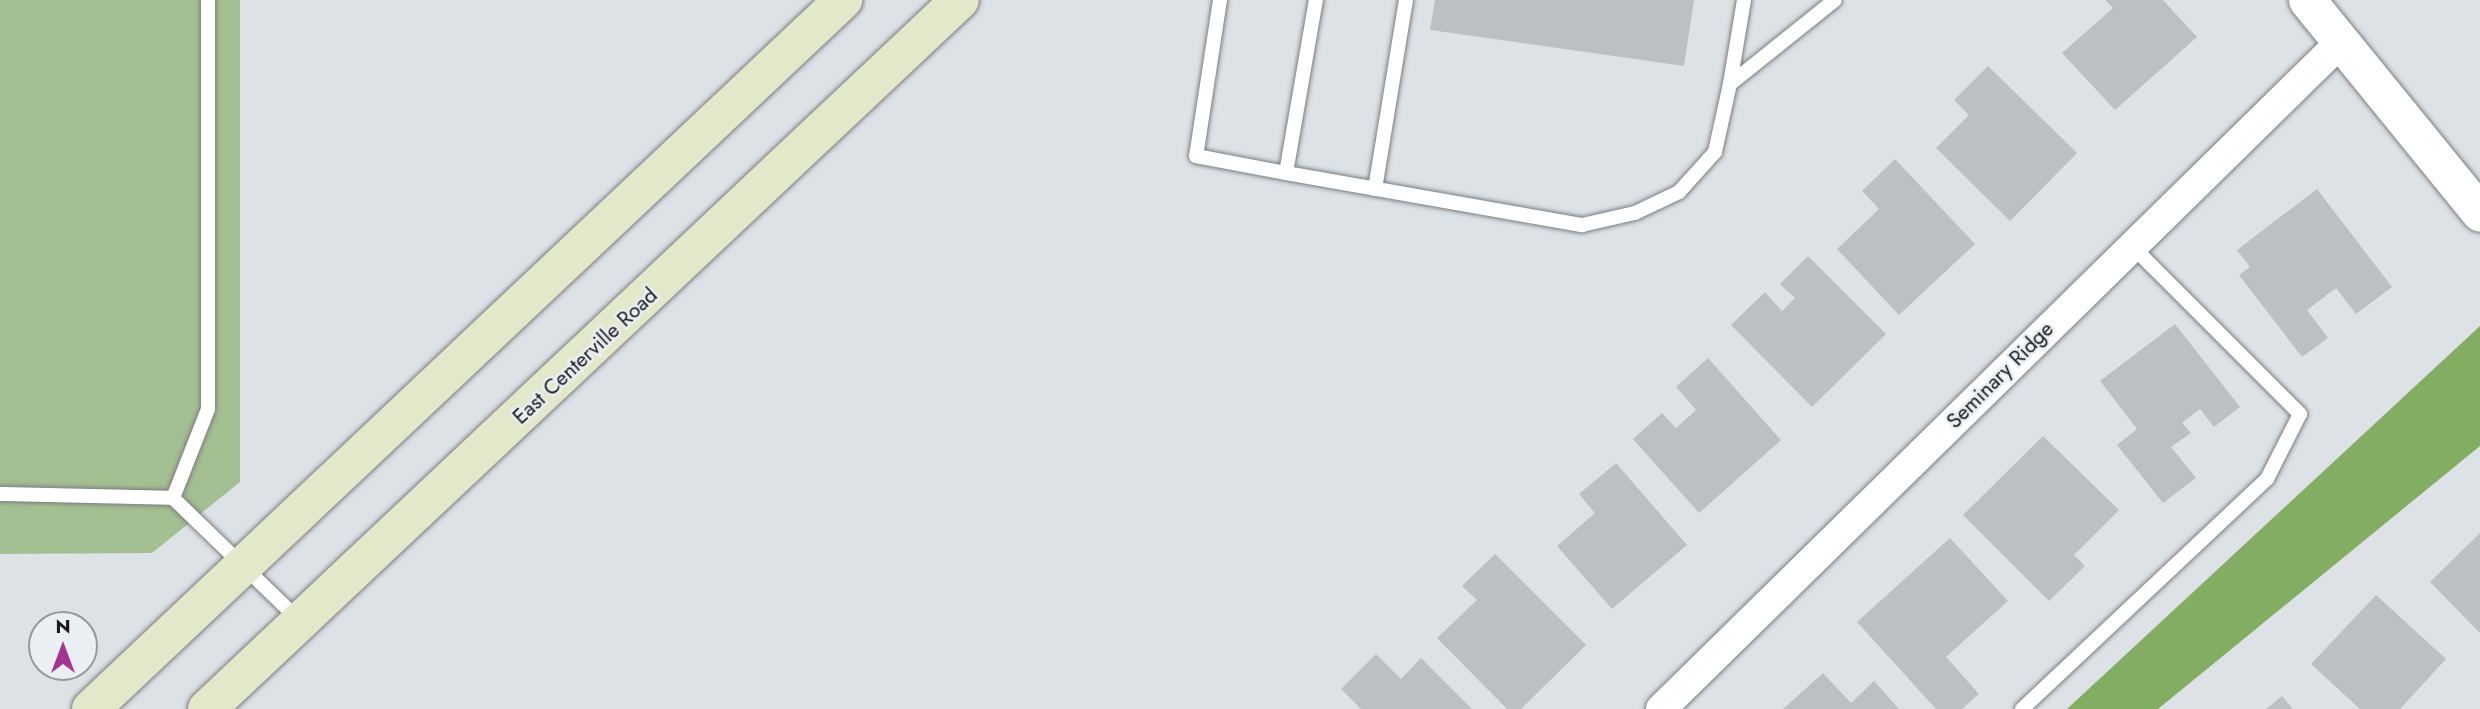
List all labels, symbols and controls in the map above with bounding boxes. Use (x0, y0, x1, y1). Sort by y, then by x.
street label: East Centerville Road (508, 283, 662, 429)
street label: Seminary Ridge (1941, 316, 2059, 434)
north arrow (28, 611, 98, 681)
text: N (55, 613, 71, 640)

